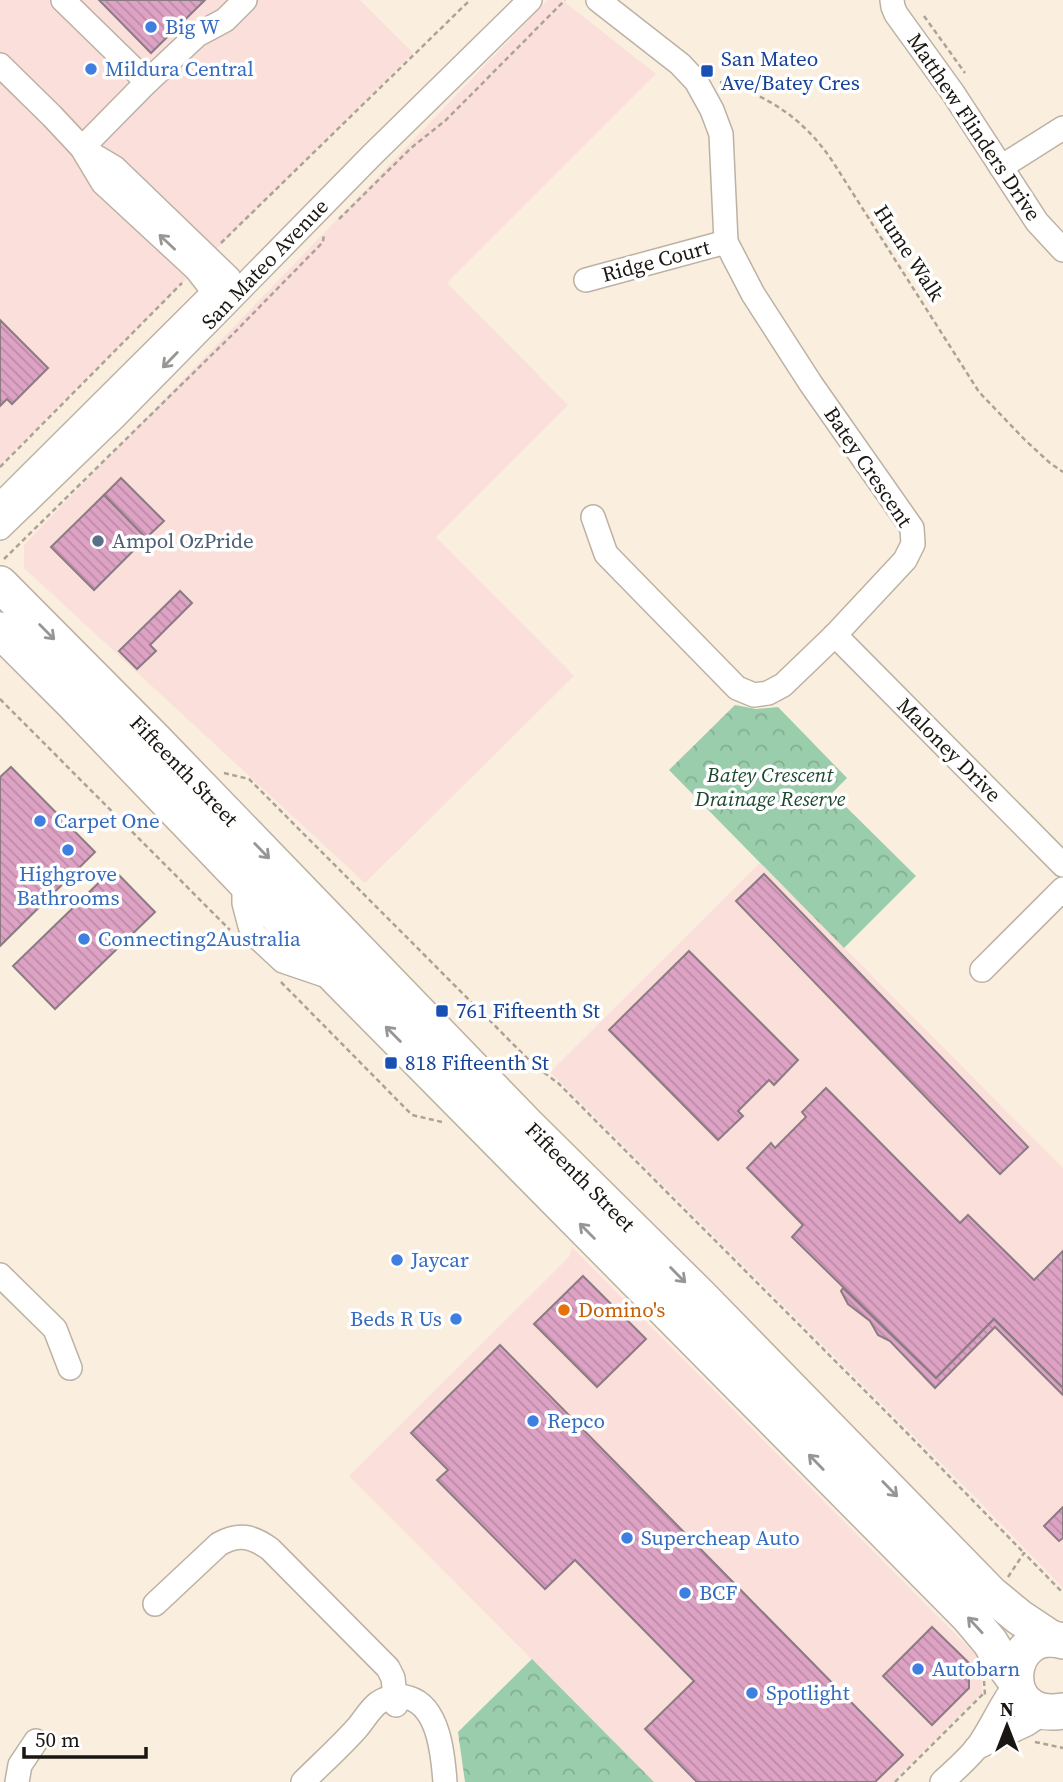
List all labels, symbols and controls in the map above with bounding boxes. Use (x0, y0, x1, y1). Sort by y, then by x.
place label: Big W (165, 12, 221, 41)
marker: Big W (143, 19, 159, 35)
street label: Matthew Flinders Drive (901, 27, 1048, 226)
place label: San Mateo Ave/Batey Cres (721, 44, 860, 97)
place label: Mildura Central (105, 54, 254, 83)
marker: Mildura Central (83, 61, 99, 77)
marker: San Mateo Ave/Batey Cres (699, 63, 715, 79)
street label: San Mateo Avenue (195, 192, 334, 335)
street label: Hume Walk (867, 199, 952, 307)
street label: Ridge Court (599, 232, 713, 289)
one-way arrow (159, 234, 176, 251)
one-way arrow (162, 351, 179, 368)
street label: Batey Crescent (818, 401, 919, 533)
place label: Ampol OzPride (112, 526, 254, 555)
marker: Ampol OzPride (90, 533, 106, 549)
one-way arrow (38, 623, 55, 640)
street label: Maloney Drive (891, 691, 1008, 808)
street label: Fifteenth Street (124, 709, 245, 833)
park label: Batey Crescent Drainage Reserve (694, 760, 846, 813)
place label: Carpet One (54, 806, 160, 835)
marker: Carpet One (32, 813, 48, 829)
marker: Highgrove Bathrooms (60, 842, 76, 858)
one-way arrow (253, 842, 270, 859)
place label: Highgrove Bathrooms (16, 859, 120, 912)
place label: Connecting2Australia (98, 924, 301, 953)
marker: Connecting2Australia (76, 931, 92, 947)
place label: 761 Fifteenth St (456, 996, 600, 1025)
marker: 761 Fifteenth St (434, 1003, 450, 1019)
one-way arrow (384, 1026, 401, 1043)
place label: 818 Fifteenth St (405, 1048, 549, 1077)
marker: 818 Fifteenth St (383, 1055, 399, 1071)
street label: Fifteenth Street (519, 1115, 642, 1238)
one-way arrow (579, 1222, 596, 1239)
place label: Jaycar (410, 1245, 469, 1274)
marker: Jaycar (389, 1252, 405, 1268)
one-way arrow (670, 1267, 687, 1284)
place label: Domino's (578, 1295, 665, 1324)
marker: Domino's (556, 1302, 572, 1318)
place label: Beds R Us (350, 1304, 442, 1333)
marker: Beds R Us (448, 1311, 464, 1327)
place label: Repco (547, 1406, 605, 1435)
marker: Repco (525, 1413, 541, 1429)
one-way arrow (808, 1454, 825, 1471)
one-way arrow (882, 1480, 899, 1497)
place label: Supercheap Auto (641, 1523, 800, 1552)
marker: Supercheap Auto (619, 1530, 635, 1546)
place label: BCF (699, 1578, 737, 1607)
marker: BCF (677, 1585, 693, 1601)
one-way arrow (967, 1616, 984, 1633)
place label: Autobarn (932, 1654, 1020, 1683)
marker: Autobarn (910, 1661, 926, 1677)
place label: Spotlight (766, 1678, 850, 1707)
marker: Spotlight (744, 1685, 760, 1701)
north arrow (972, 1691, 1042, 1761)
text: N (1000, 1696, 1014, 1722)
scale bar (24, 1716, 147, 1760)
text: 50 m (35, 1725, 80, 1754)

